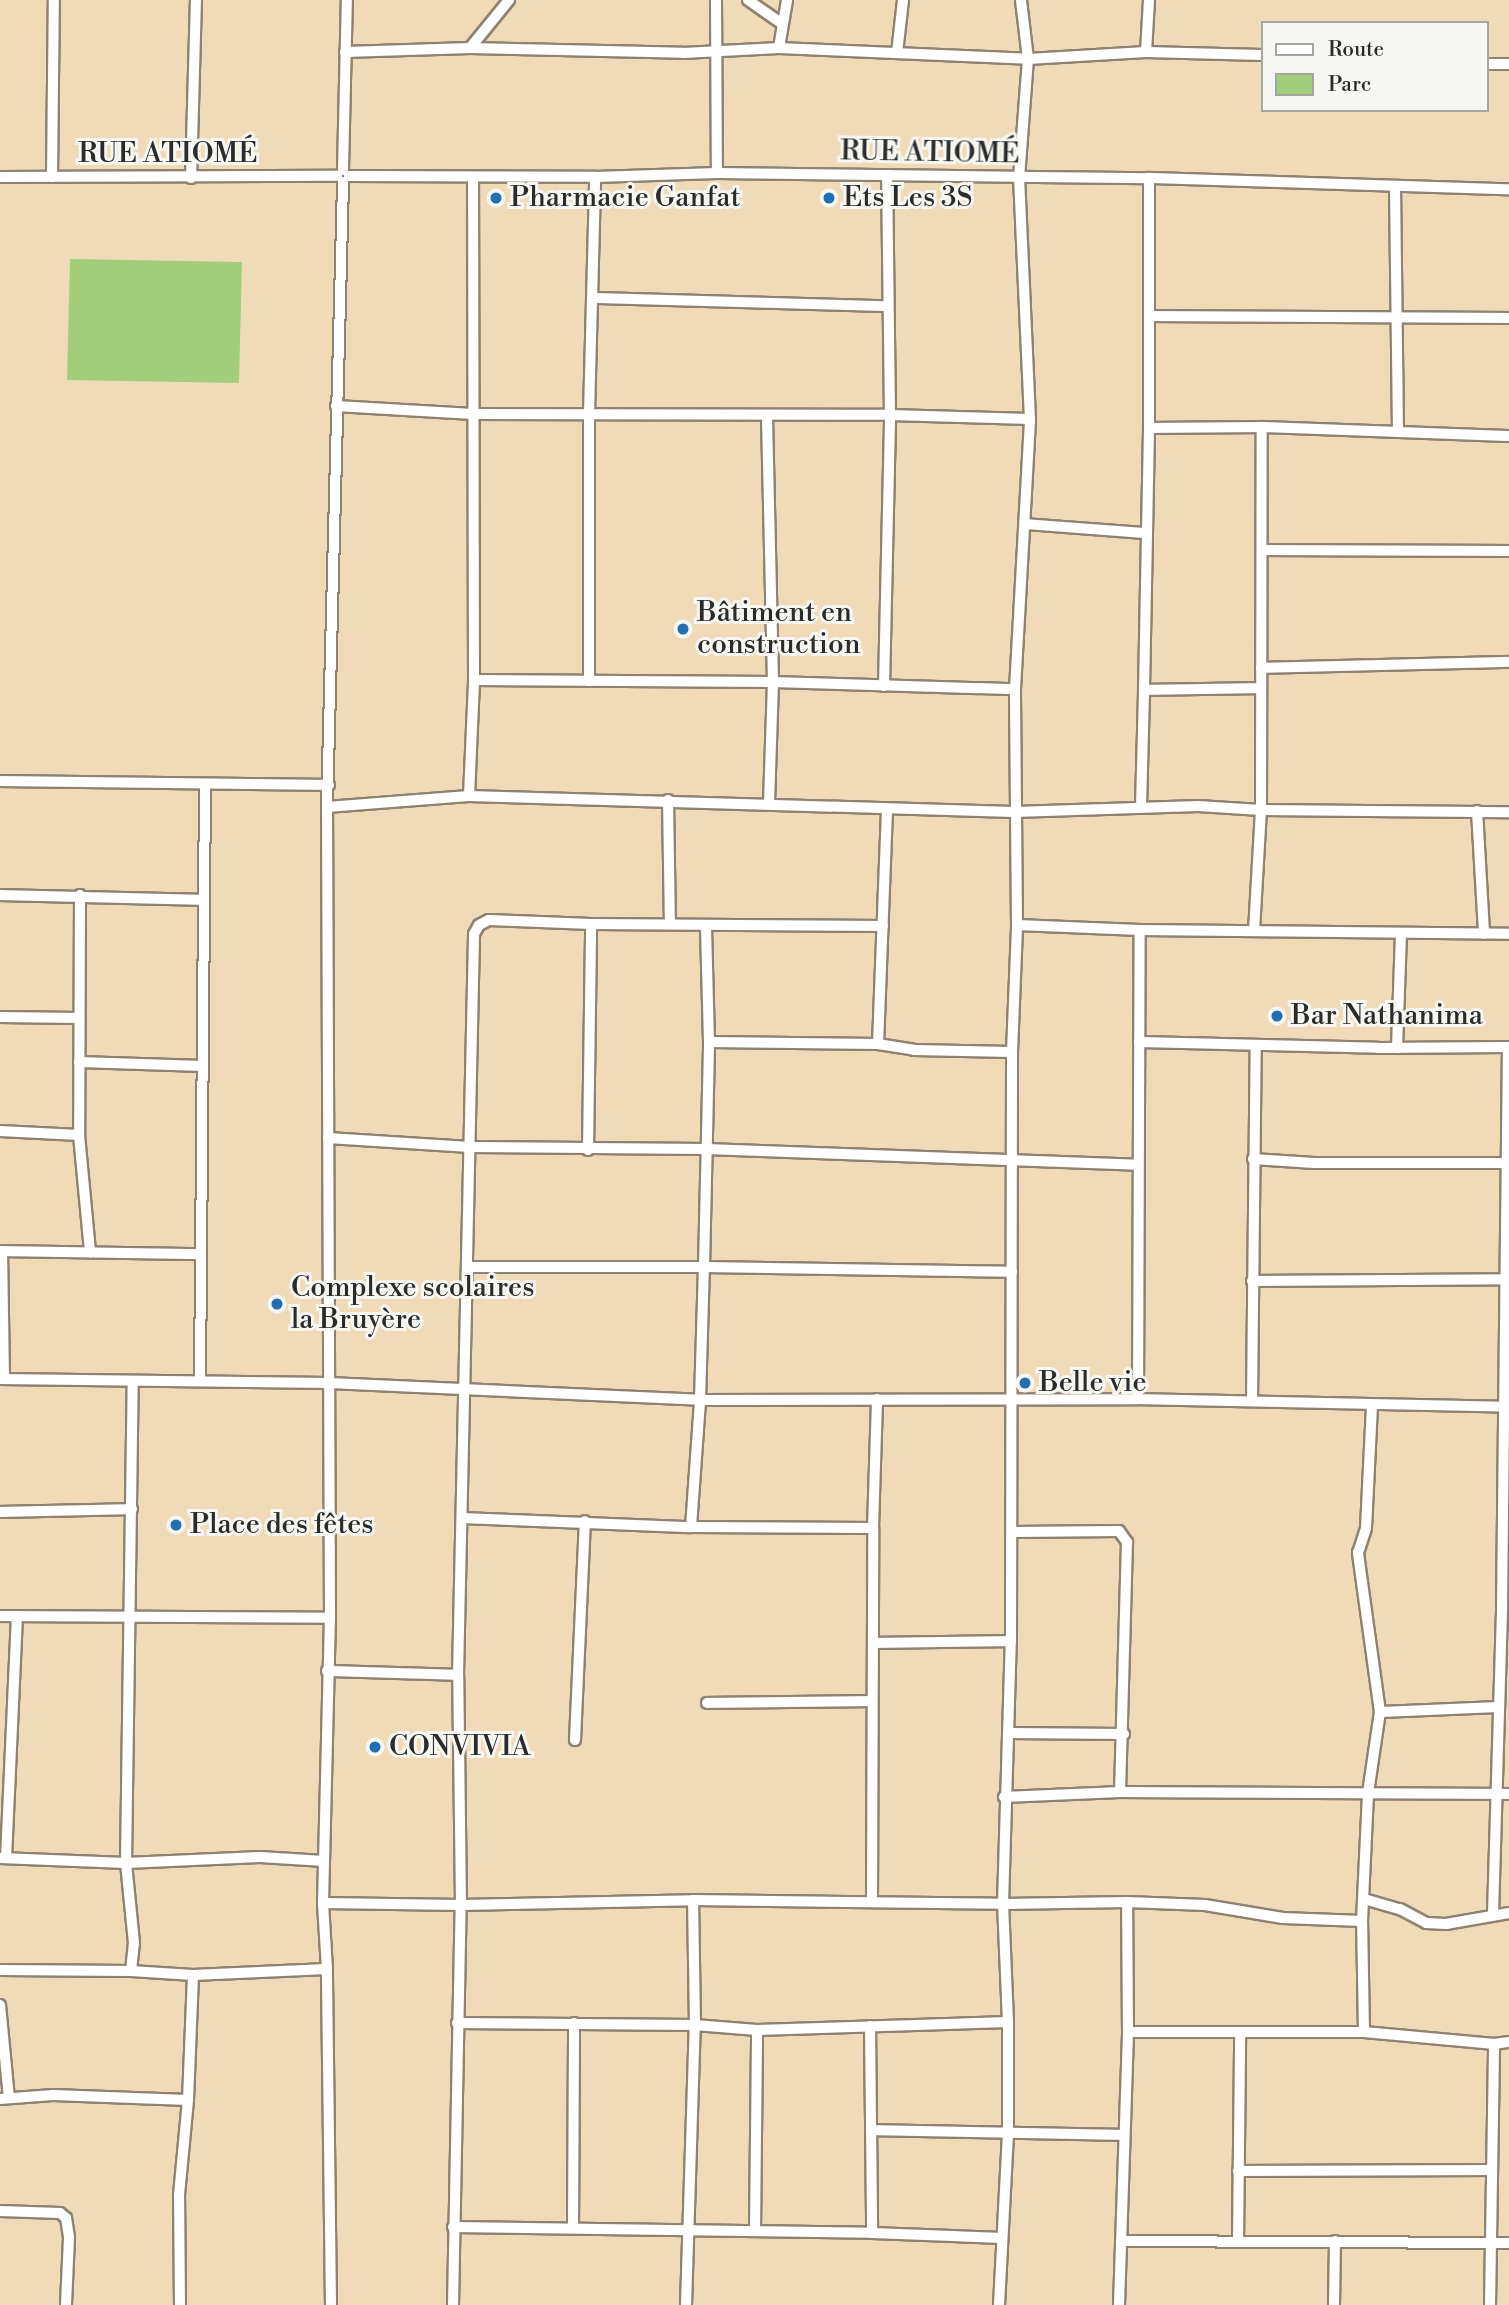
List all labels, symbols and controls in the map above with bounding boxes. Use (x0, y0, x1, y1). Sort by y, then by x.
legend (1260, 21, 1488, 112)
text: Route (1328, 37, 1384, 63)
text: Parc (1328, 72, 1371, 98)
street label: RUE ATIOMÉ (840, 135, 1020, 171)
street label: RUE ATIOMÉ (78, 137, 258, 171)
place label: Pharmacie Ganfat (510, 181, 740, 215)
place label: Ets Les 3S (843, 181, 973, 215)
marker: Pharmacie Ganfat (488, 190, 504, 206)
marker: Ets Les 3S (821, 190, 837, 206)
place label: Bâtiment en construction (697, 596, 861, 662)
marker: Bâtiment en construction (675, 621, 691, 637)
place label: Bar Nathanima (1291, 999, 1483, 1033)
marker: Bar Nathanima (1269, 1008, 1285, 1024)
place label: Complexe scolaires la Bruyère (291, 1271, 535, 1337)
marker: Complexe scolaires la Bruyère (269, 1296, 285, 1312)
place label: Belle vie (1039, 1366, 1147, 1400)
marker: Belle vie (1017, 1375, 1033, 1391)
place label: Place des fêtes (190, 1508, 374, 1542)
marker: Place des fêtes (168, 1517, 184, 1533)
place label: CONVIVIA (389, 1730, 531, 1764)
marker: CONVIVIA (367, 1739, 383, 1755)

